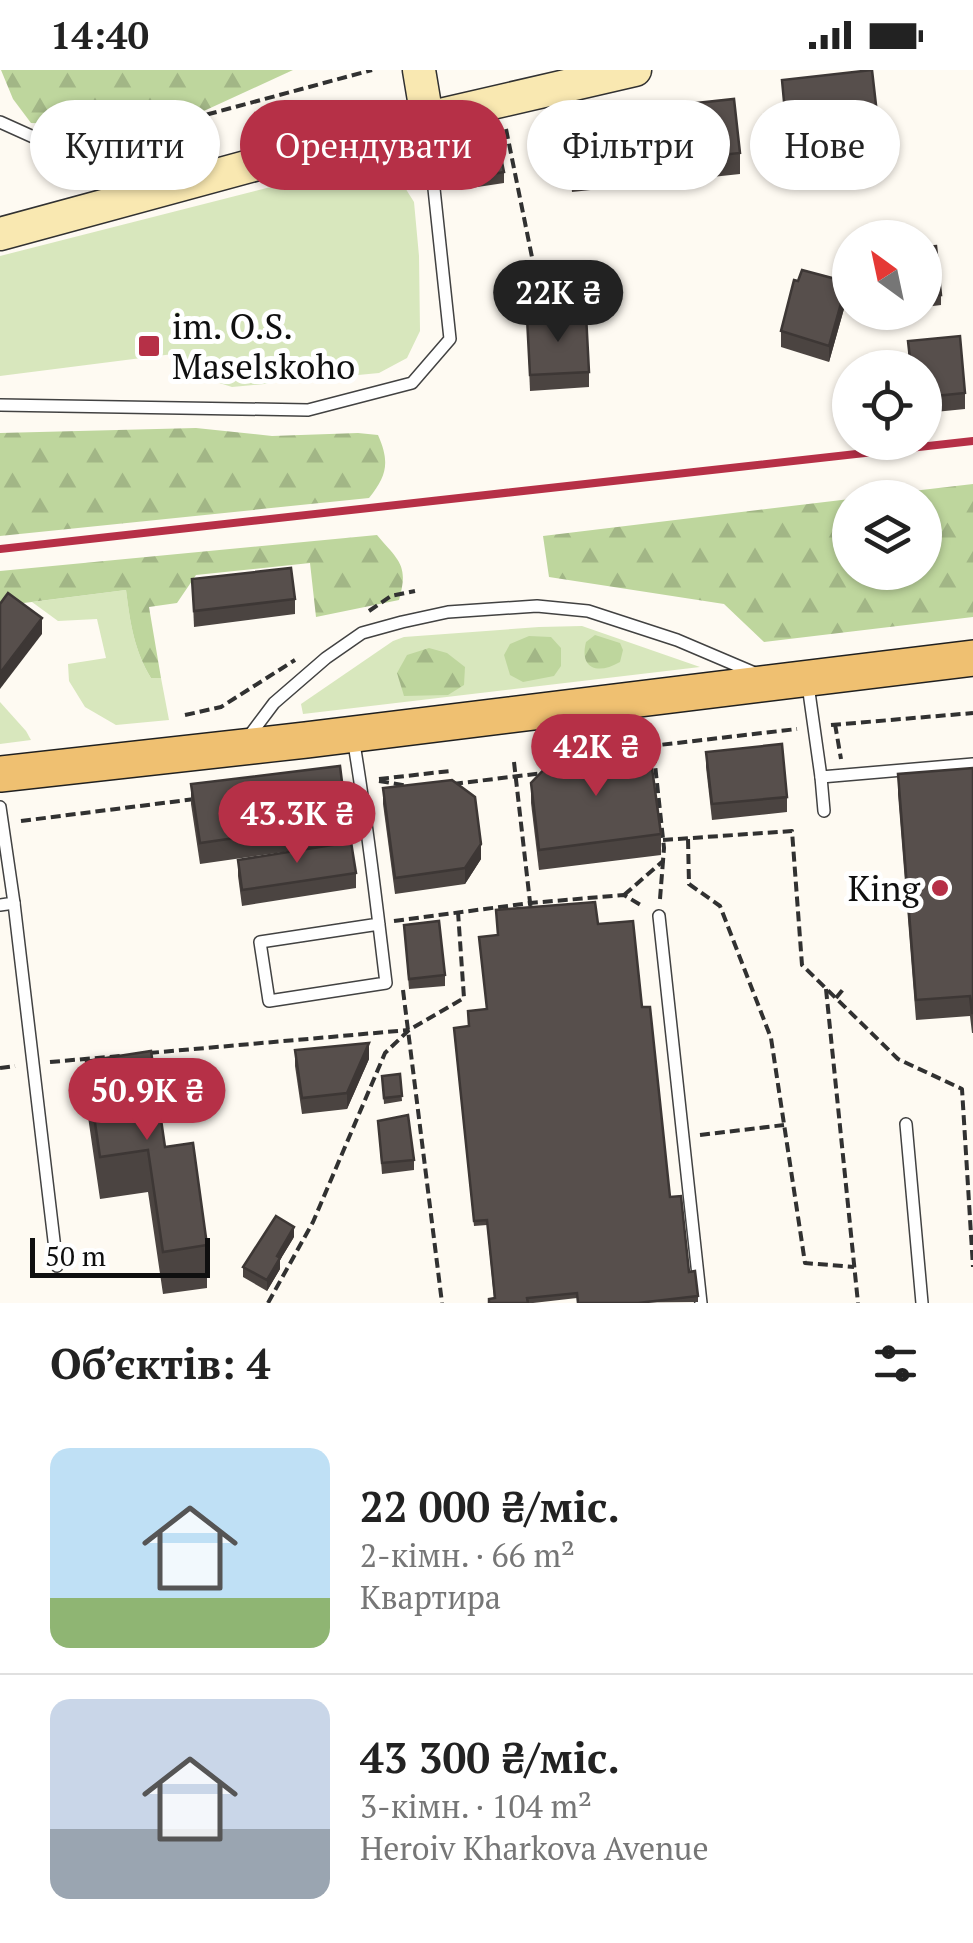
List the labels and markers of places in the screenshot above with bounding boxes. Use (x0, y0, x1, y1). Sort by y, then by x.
pin: 22K ₴ (488, 260, 628, 345)
place label: іm. O.S. Maselskoho (172, 303, 355, 389)
marker: іm. O.S. Maselskoho (136, 333, 162, 359)
pin: 42K ₴ (526, 714, 666, 799)
pin: 43.3K ₴ (205, 781, 389, 866)
place label: King (848, 865, 921, 911)
marker: King (929, 877, 951, 899)
pin: 50.9K ₴ (55, 1058, 239, 1143)

